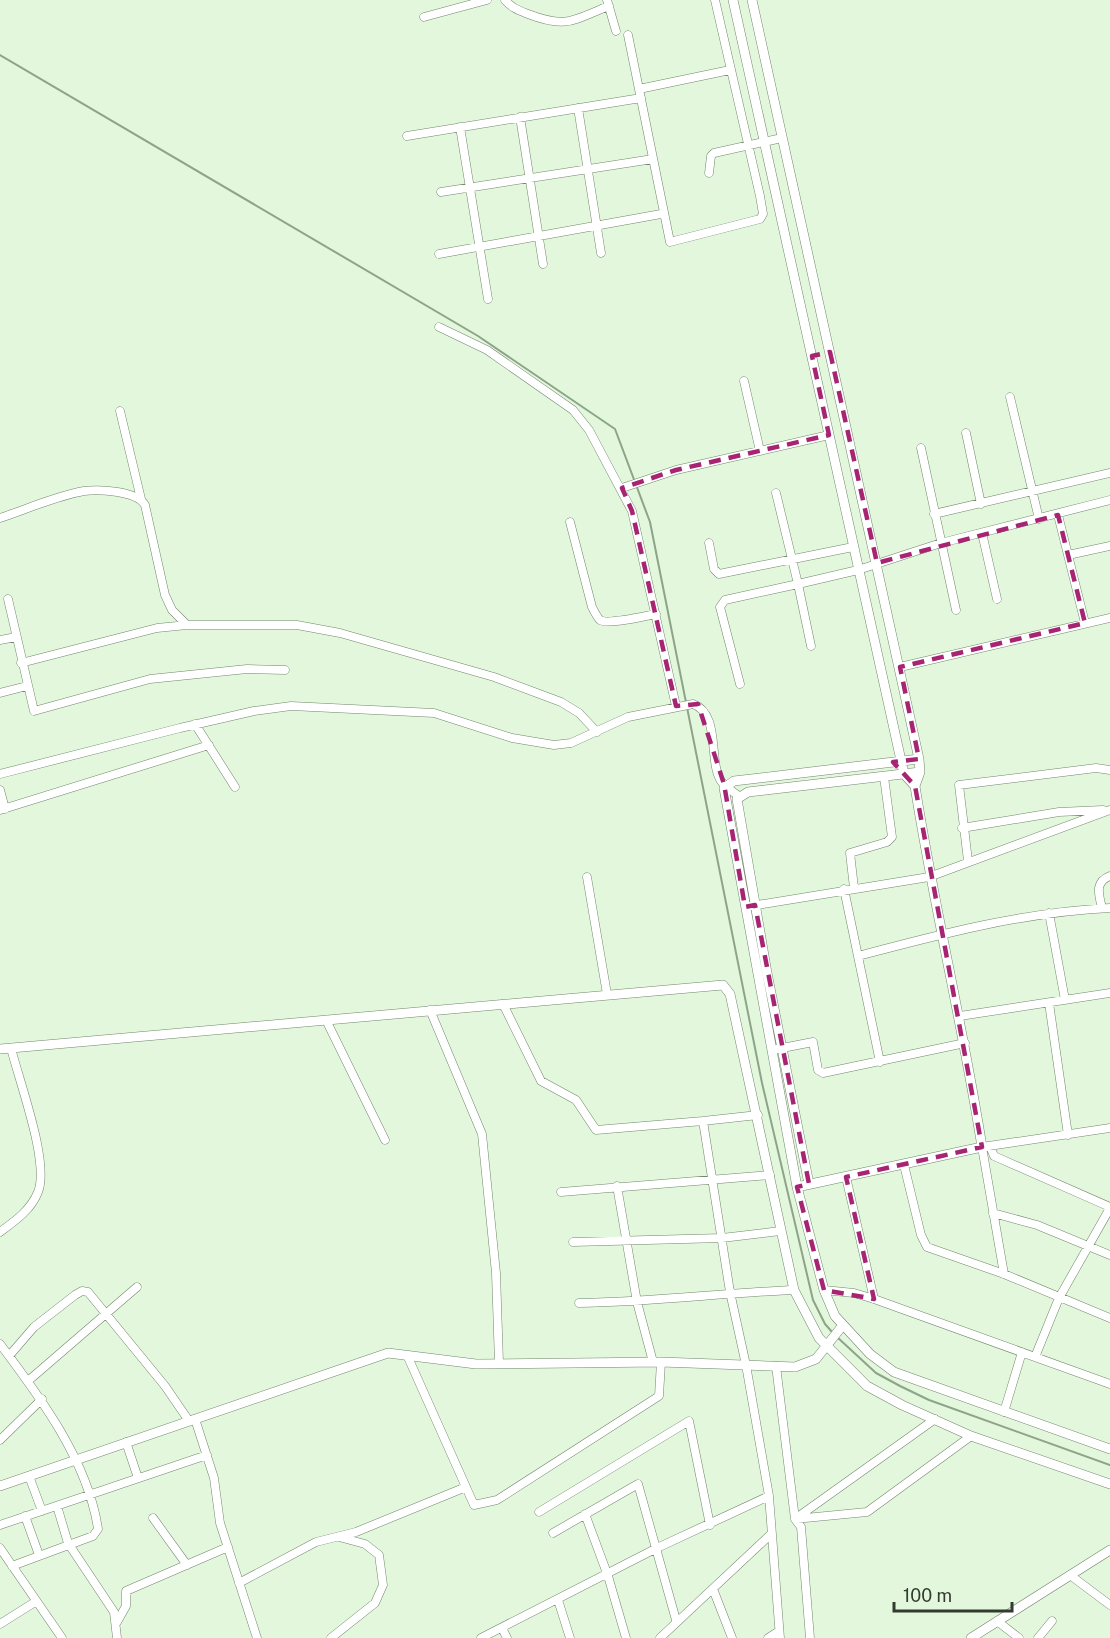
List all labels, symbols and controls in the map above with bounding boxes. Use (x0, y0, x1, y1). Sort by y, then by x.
scale bar (894, 1575, 1012, 1613)
text: 100 m (903, 1585, 952, 1606)

